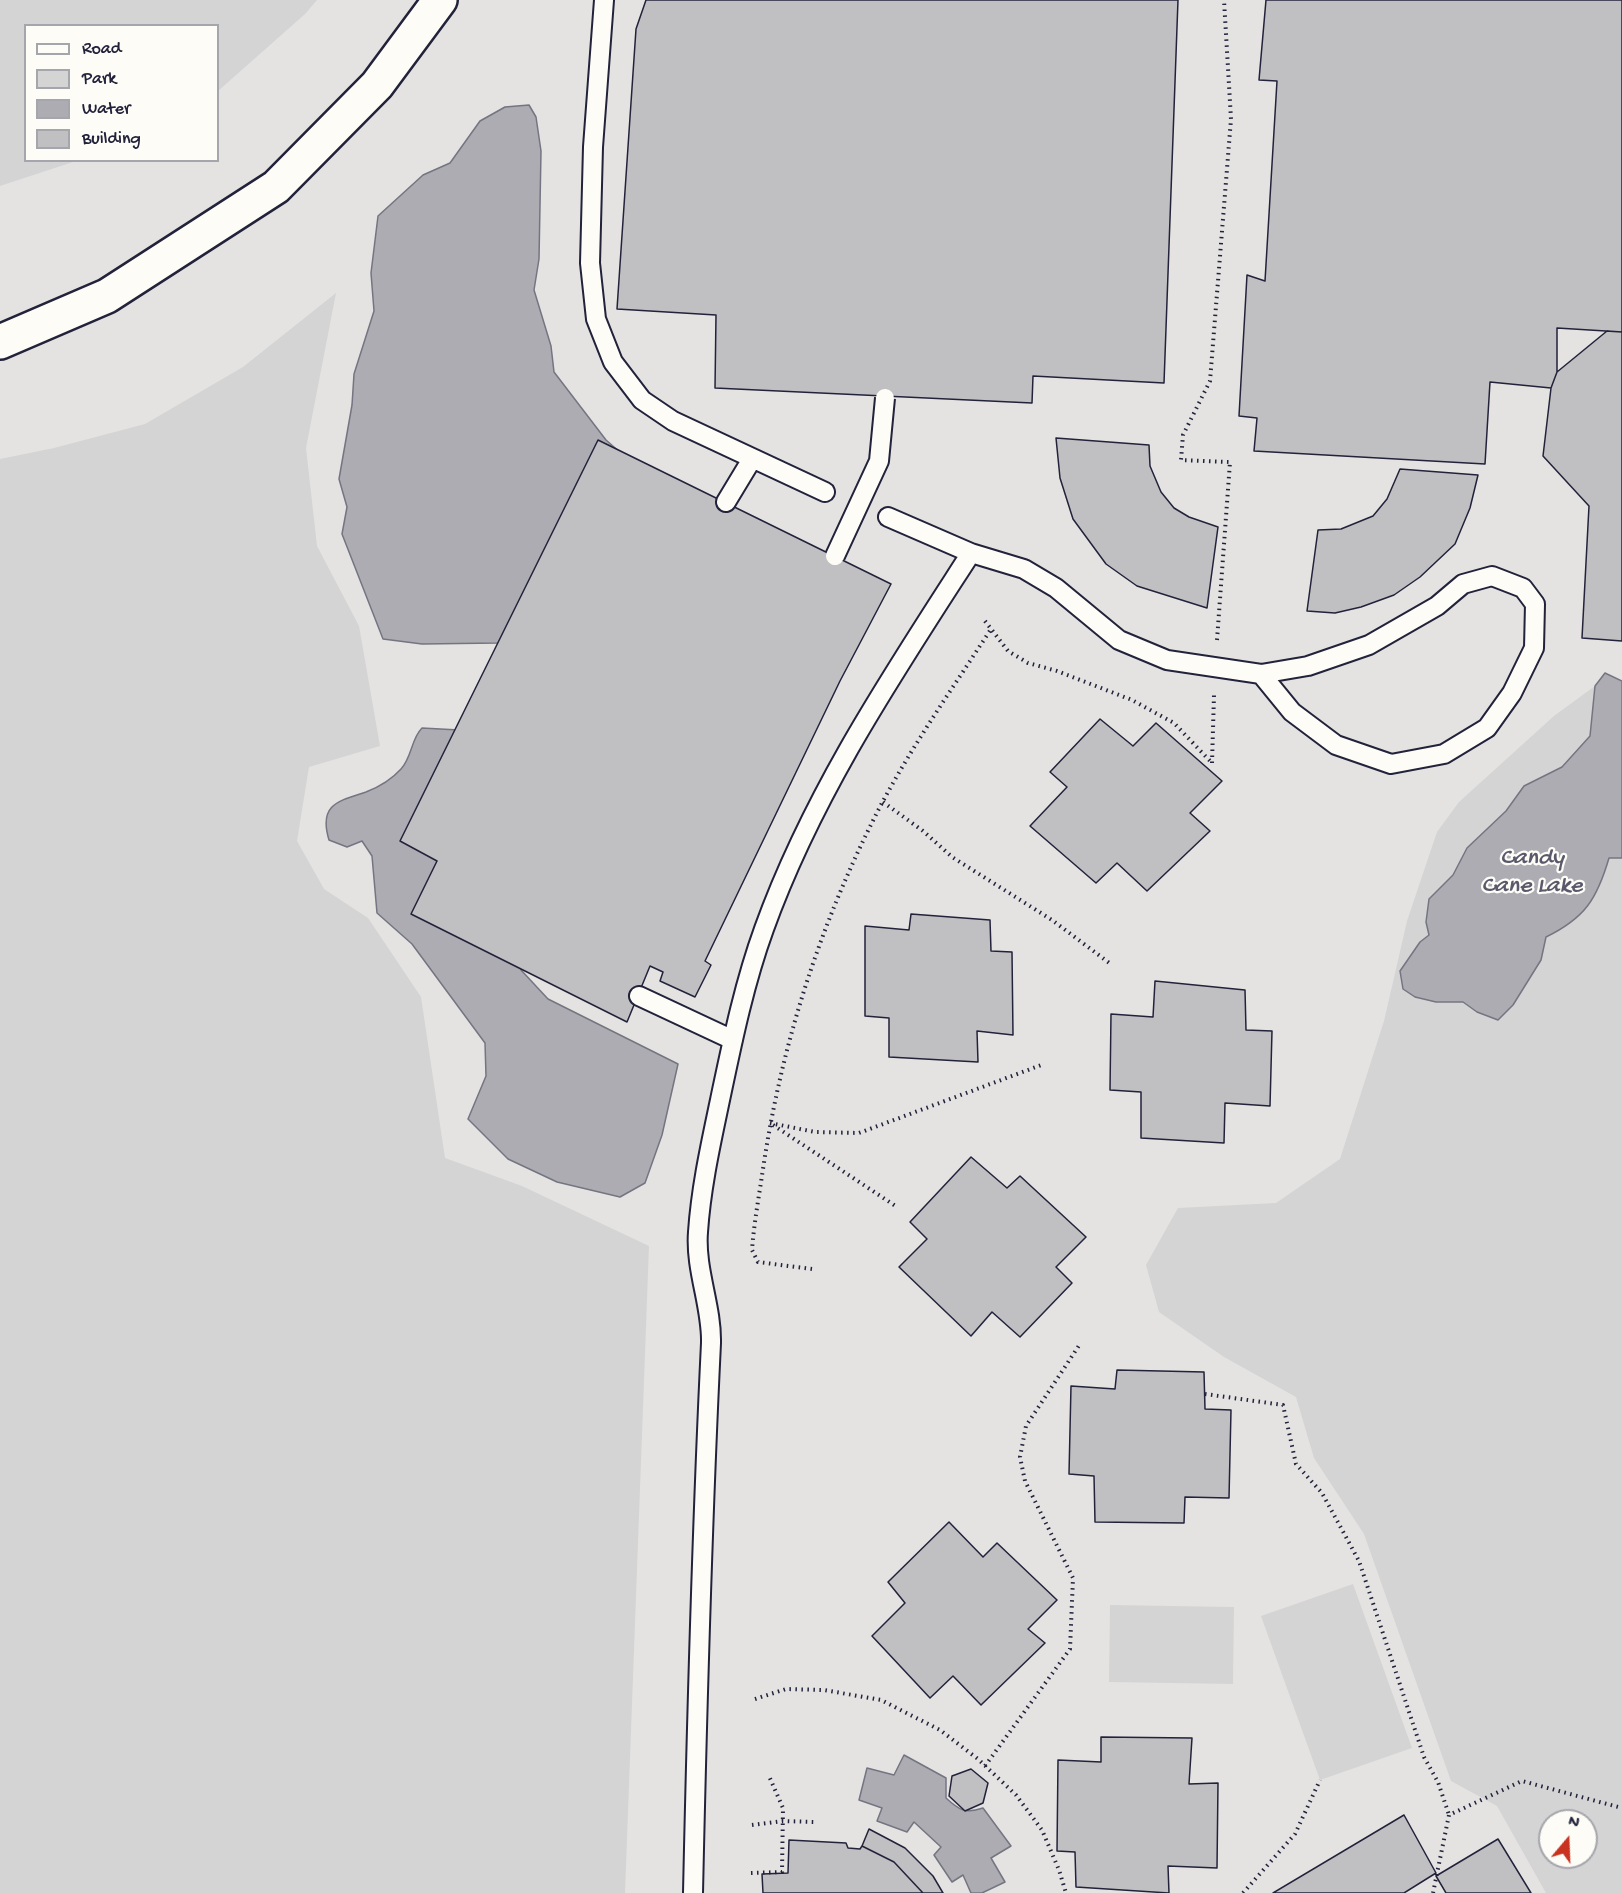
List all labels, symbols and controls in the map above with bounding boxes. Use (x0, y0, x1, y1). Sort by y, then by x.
legend (24, 24, 219, 162)
text: Road (82, 39, 121, 60)
text: Park (82, 69, 116, 90)
text: Water (82, 99, 130, 120)
text: Building (82, 129, 141, 150)
water label: Candy Cane Lake (1481, 845, 1583, 901)
north arrow (1538, 1809, 1598, 1869)
text: N (1565, 1813, 1581, 1834)

